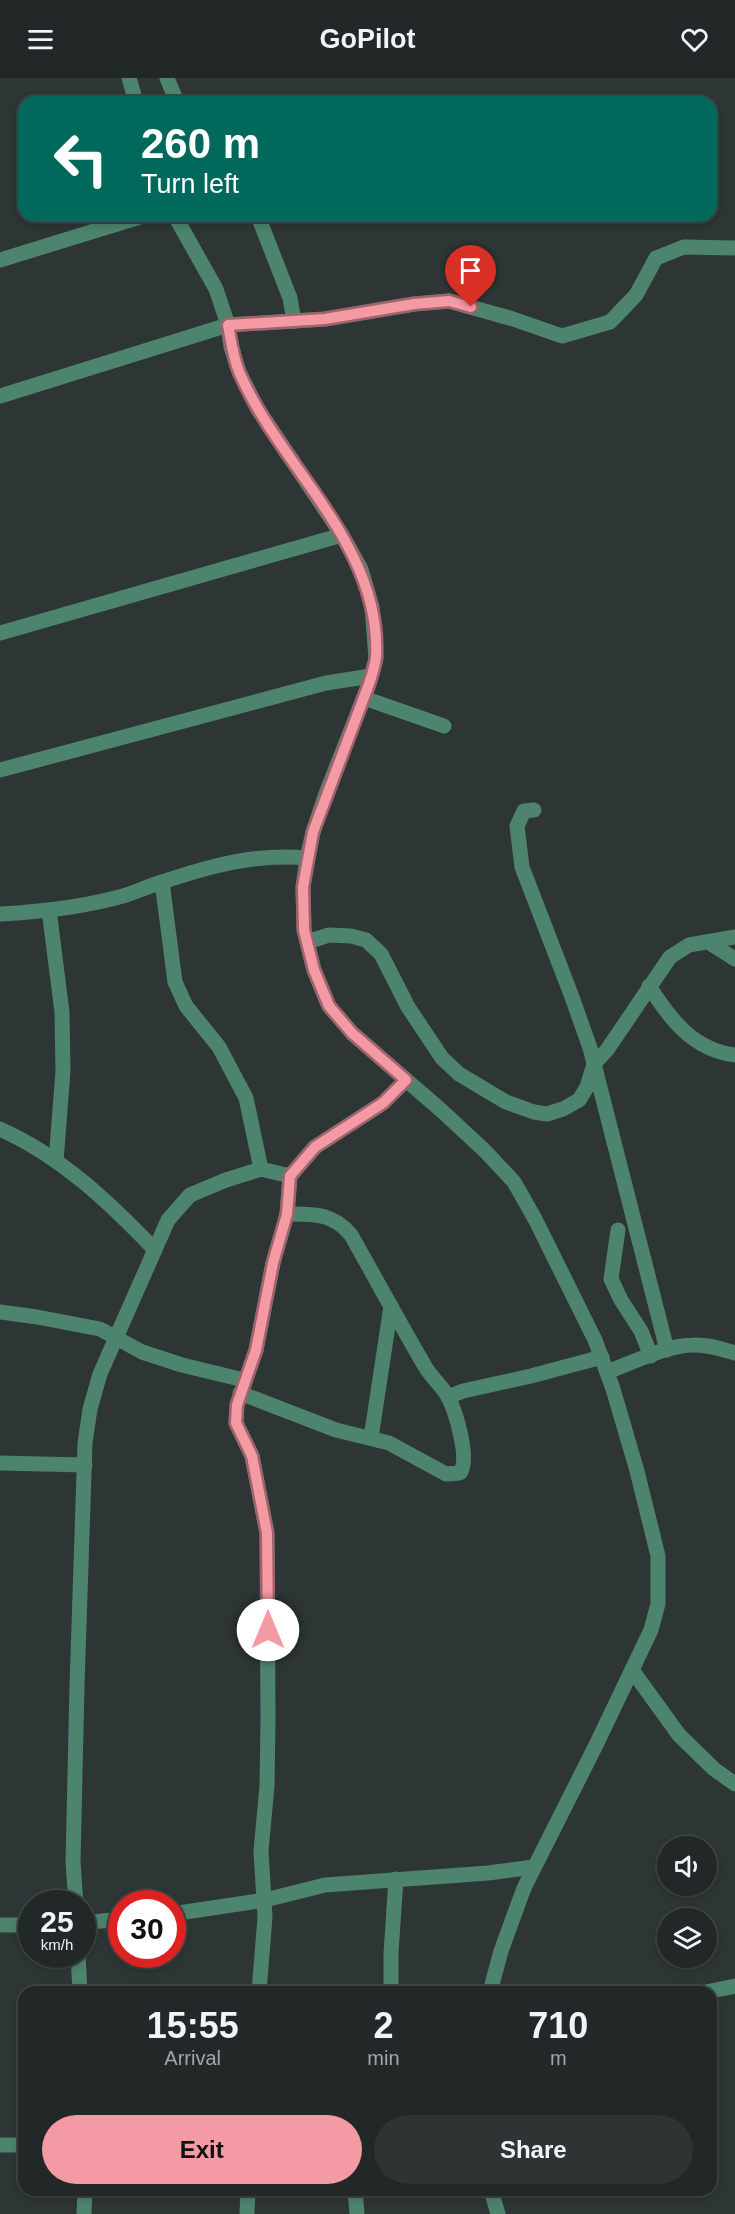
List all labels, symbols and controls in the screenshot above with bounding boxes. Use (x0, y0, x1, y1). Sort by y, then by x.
icon: menu (24, 23, 57, 56)
icon: heart (678, 23, 711, 56)
text: GoPilot (320, 24, 416, 54)
icon: left (42, 120, 120, 198)
text: 260 m (141, 120, 260, 167)
text: Turn left (141, 169, 239, 199)
pin (445, 245, 496, 307)
icon: arrive (454, 254, 487, 287)
position arrow (236, 1598, 300, 1662)
map controls (657, 1836, 717, 1968)
button: sound (657, 1836, 717, 1896)
speed limit sign: 30 (108, 1890, 186, 1968)
text: 25 (40, 1905, 74, 1938)
button: layers (657, 1908, 717, 1968)
text: km/h (41, 1936, 73, 1953)
text: 15:55 (147, 2005, 239, 2046)
text: 2 (373, 2005, 393, 2046)
text: 710 (528, 2005, 588, 2046)
text: Arrival (164, 2047, 221, 2069)
text: min (367, 2047, 400, 2069)
text: m (550, 2047, 567, 2069)
button: Exit (42, 2115, 362, 2184)
button: Share (374, 2115, 693, 2184)

